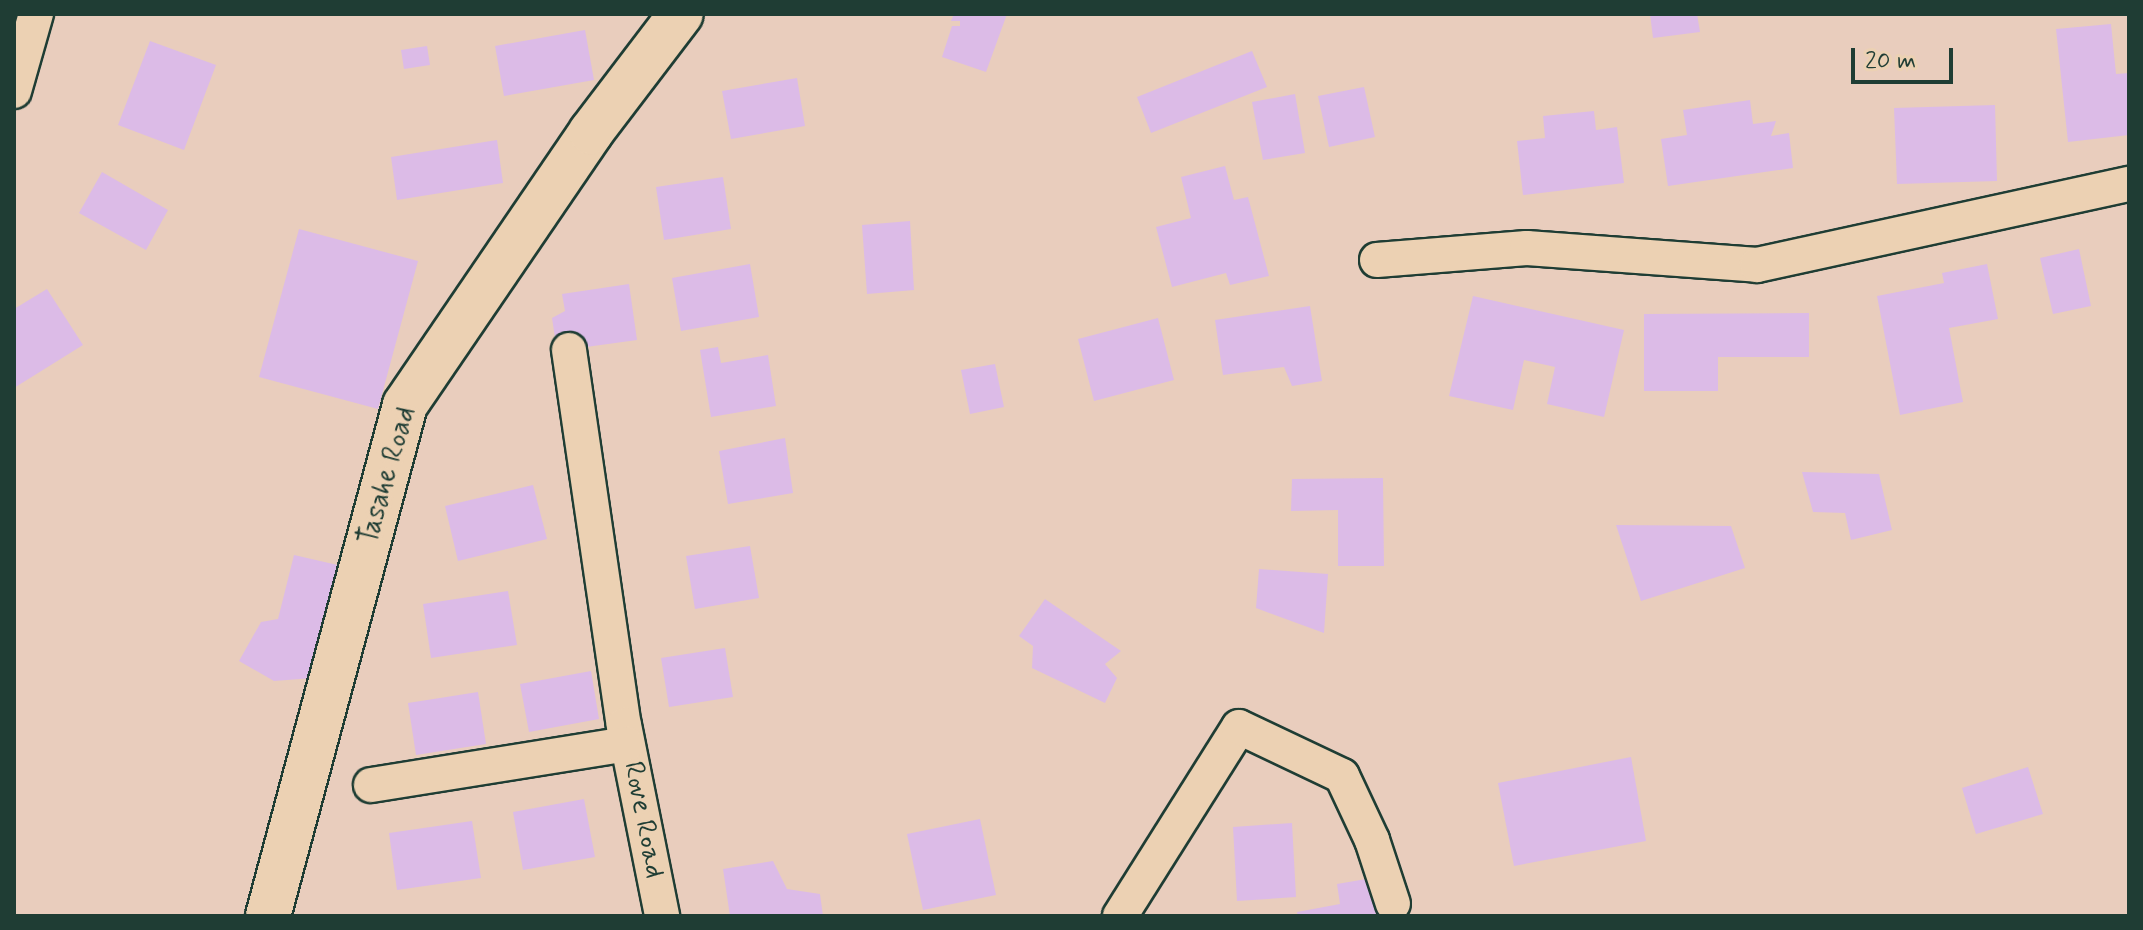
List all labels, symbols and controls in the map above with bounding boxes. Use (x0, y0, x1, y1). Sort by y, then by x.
scale bar (1855, 32, 1957, 82)
text: 20 m (1865, 46, 1916, 77)
street label: Tasahe Road (352, 403, 424, 549)
street label: Rove Road (615, 760, 671, 880)

